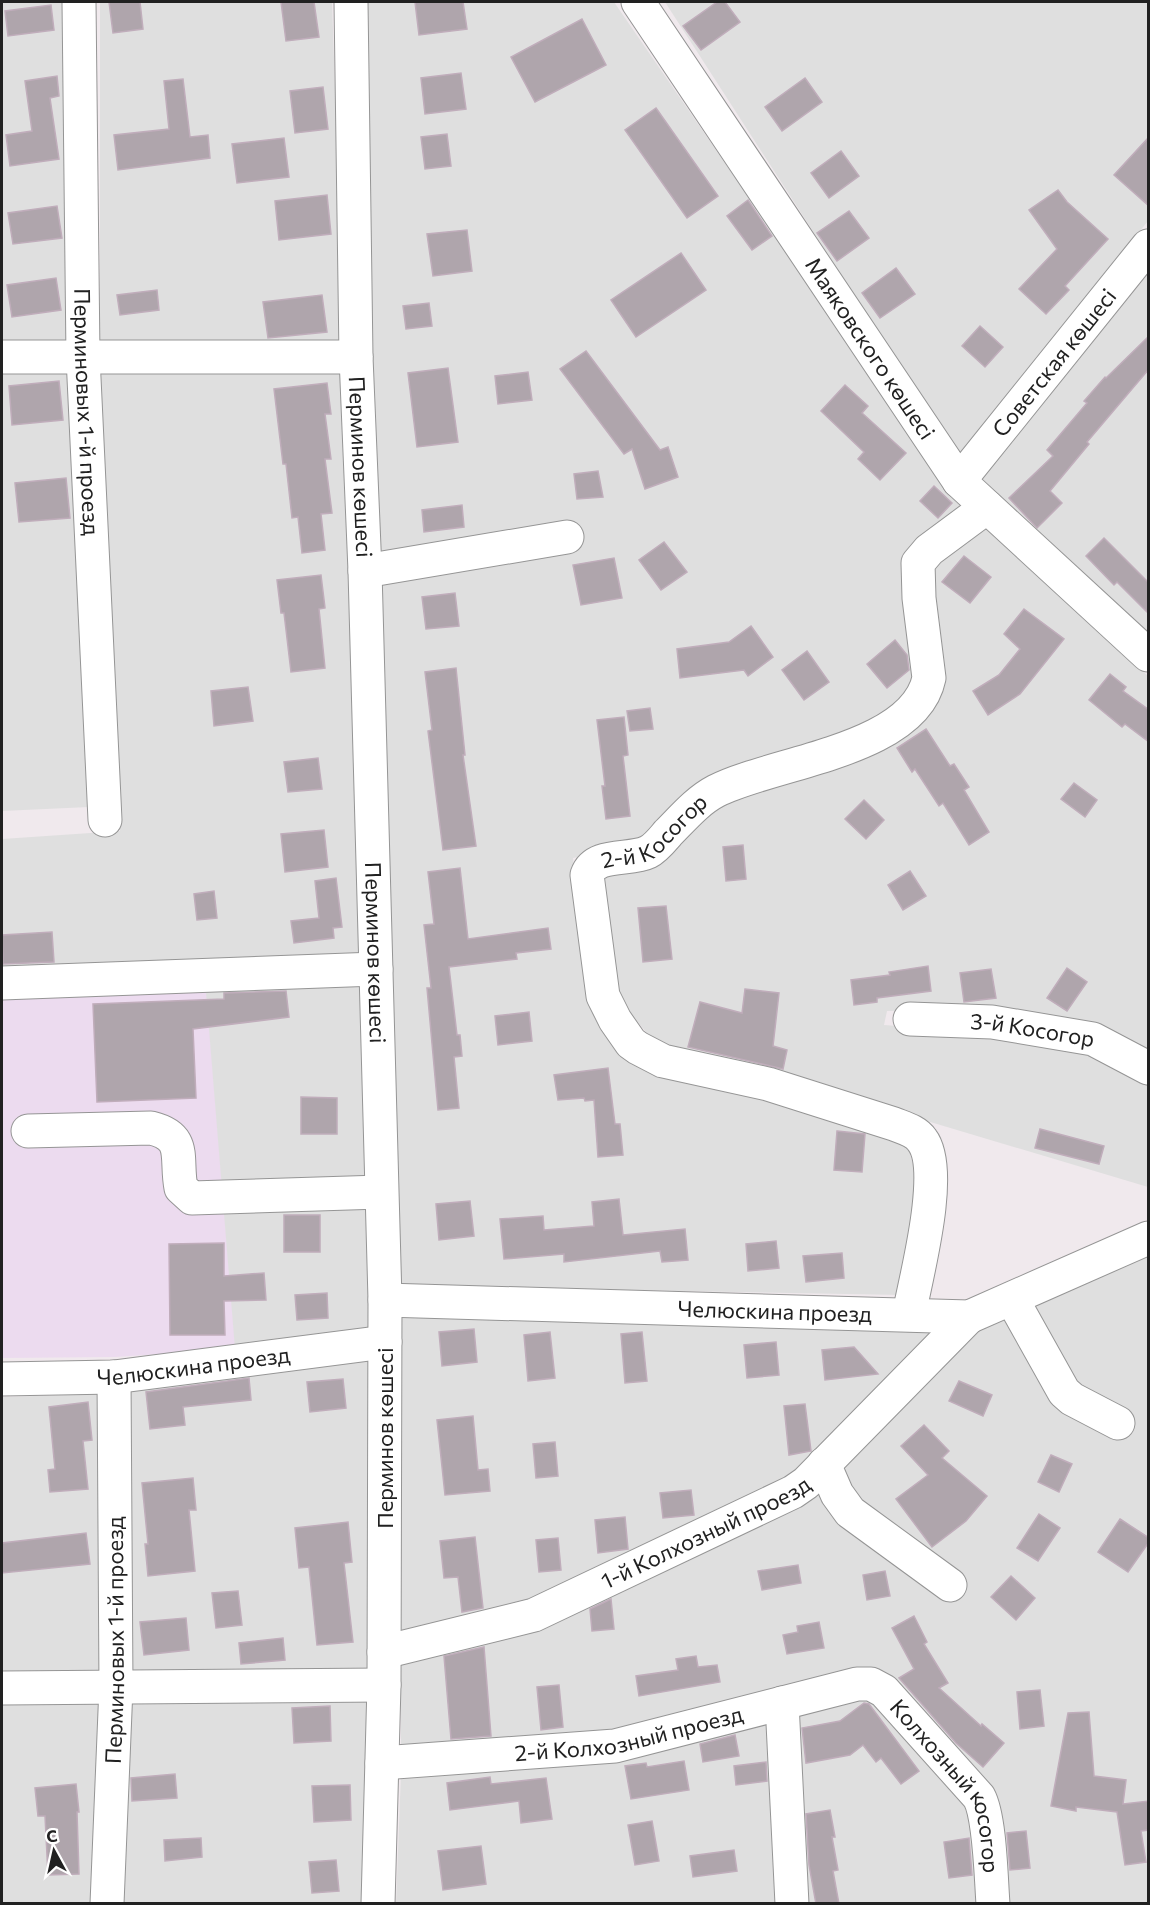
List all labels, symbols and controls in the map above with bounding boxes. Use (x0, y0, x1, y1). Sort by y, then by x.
street label: Маяковского көшесі (800, 252, 941, 444)
street label: Советская көшесі (986, 283, 1122, 442)
street label: Перминовых 1-й проезд (69, 288, 105, 536)
street label: Перминов көшесі (344, 376, 378, 558)
street label: 2-й Косогор (598, 788, 712, 873)
street label: Перминов көшесі (360, 861, 392, 1044)
street label: 3-й Косогор (970, 1007, 1097, 1052)
street label: Челюскина проезд (677, 1295, 873, 1327)
street label: Челюскина проезд (97, 1340, 291, 1390)
street label: Перминов көшесі (371, 1347, 398, 1529)
street label: 1-й Колхозный проезд (597, 1470, 816, 1594)
street label: Перминовых 1-й проезд (99, 1516, 129, 1765)
street label: Колхозный косогор (885, 1693, 1005, 1874)
street label: 2-й Колхозный проезд (514, 1700, 746, 1766)
north arrow (24, 1821, 84, 1881)
text: С (45, 1825, 59, 1846)

